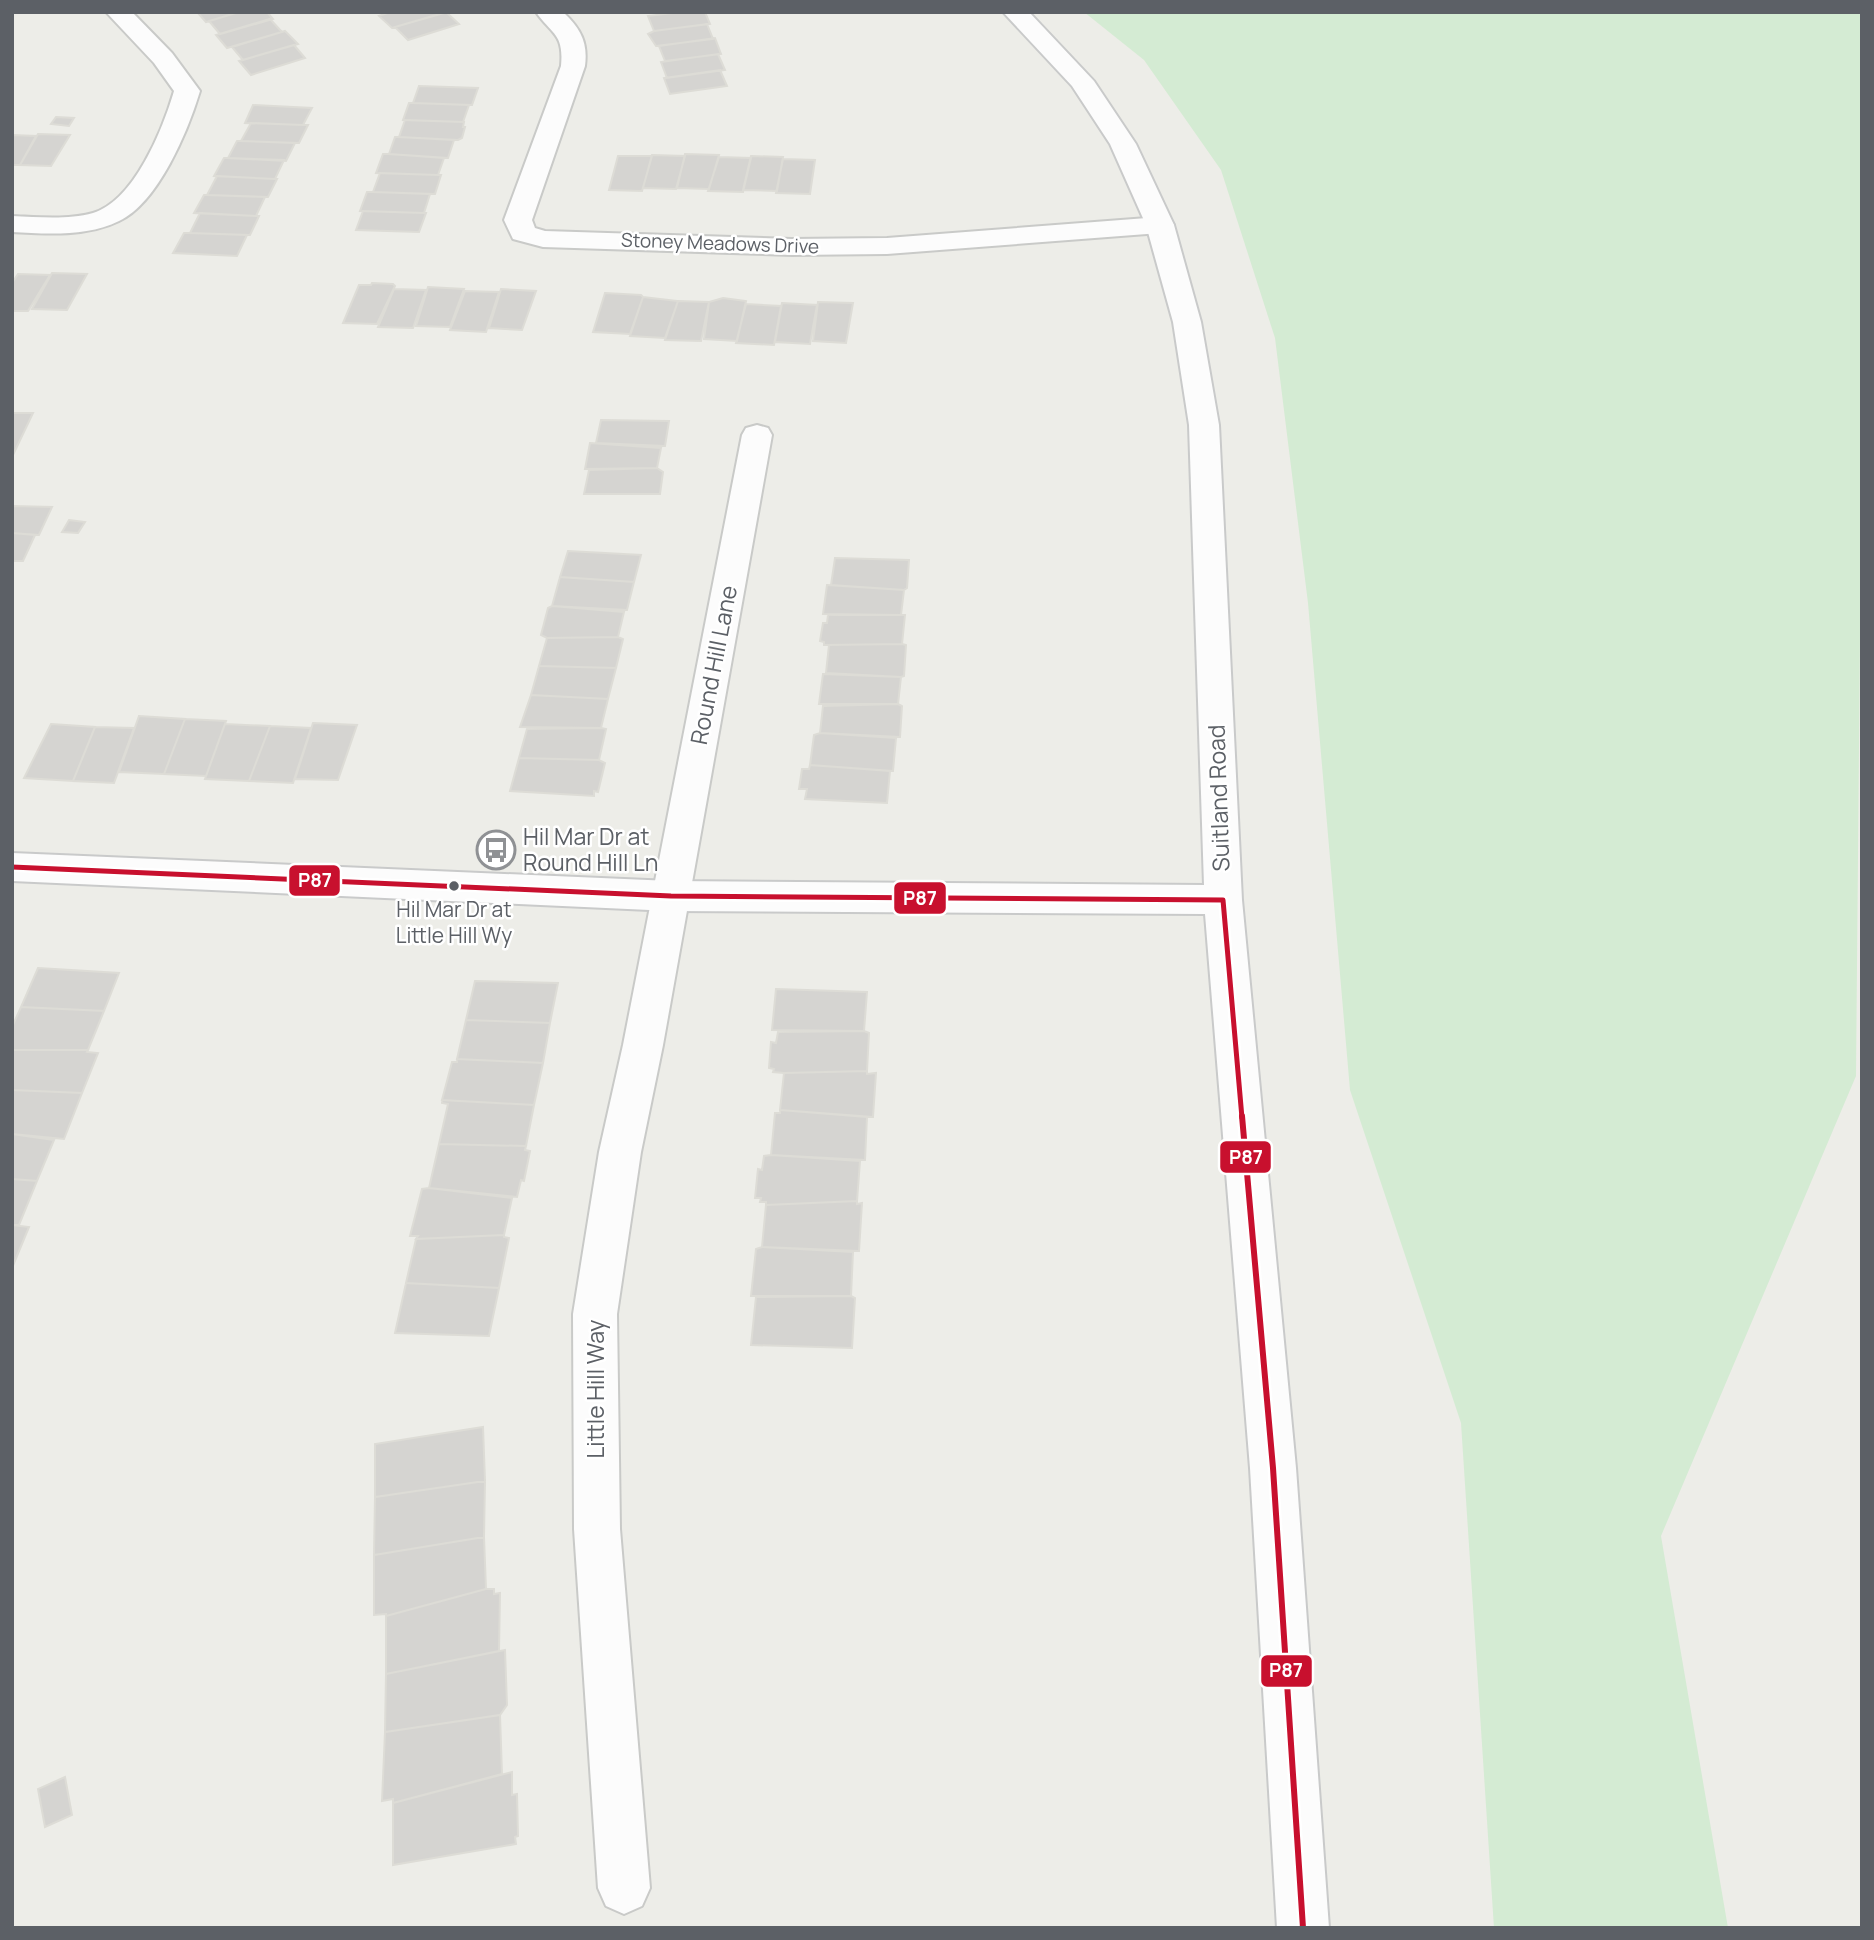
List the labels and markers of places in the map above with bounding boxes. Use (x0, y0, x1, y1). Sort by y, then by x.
place label: Hil Mar Dr at Round Hill Ln (523, 820, 658, 878)
bus stop icon: Hil Mar Dr at Round Hill Ln (475, 829, 517, 871)
marker: Hil Mar Dr at Little Hill Wy (447, 879, 461, 893)
place label: Hil Mar Dr at Little Hill Wy (396, 895, 512, 949)

